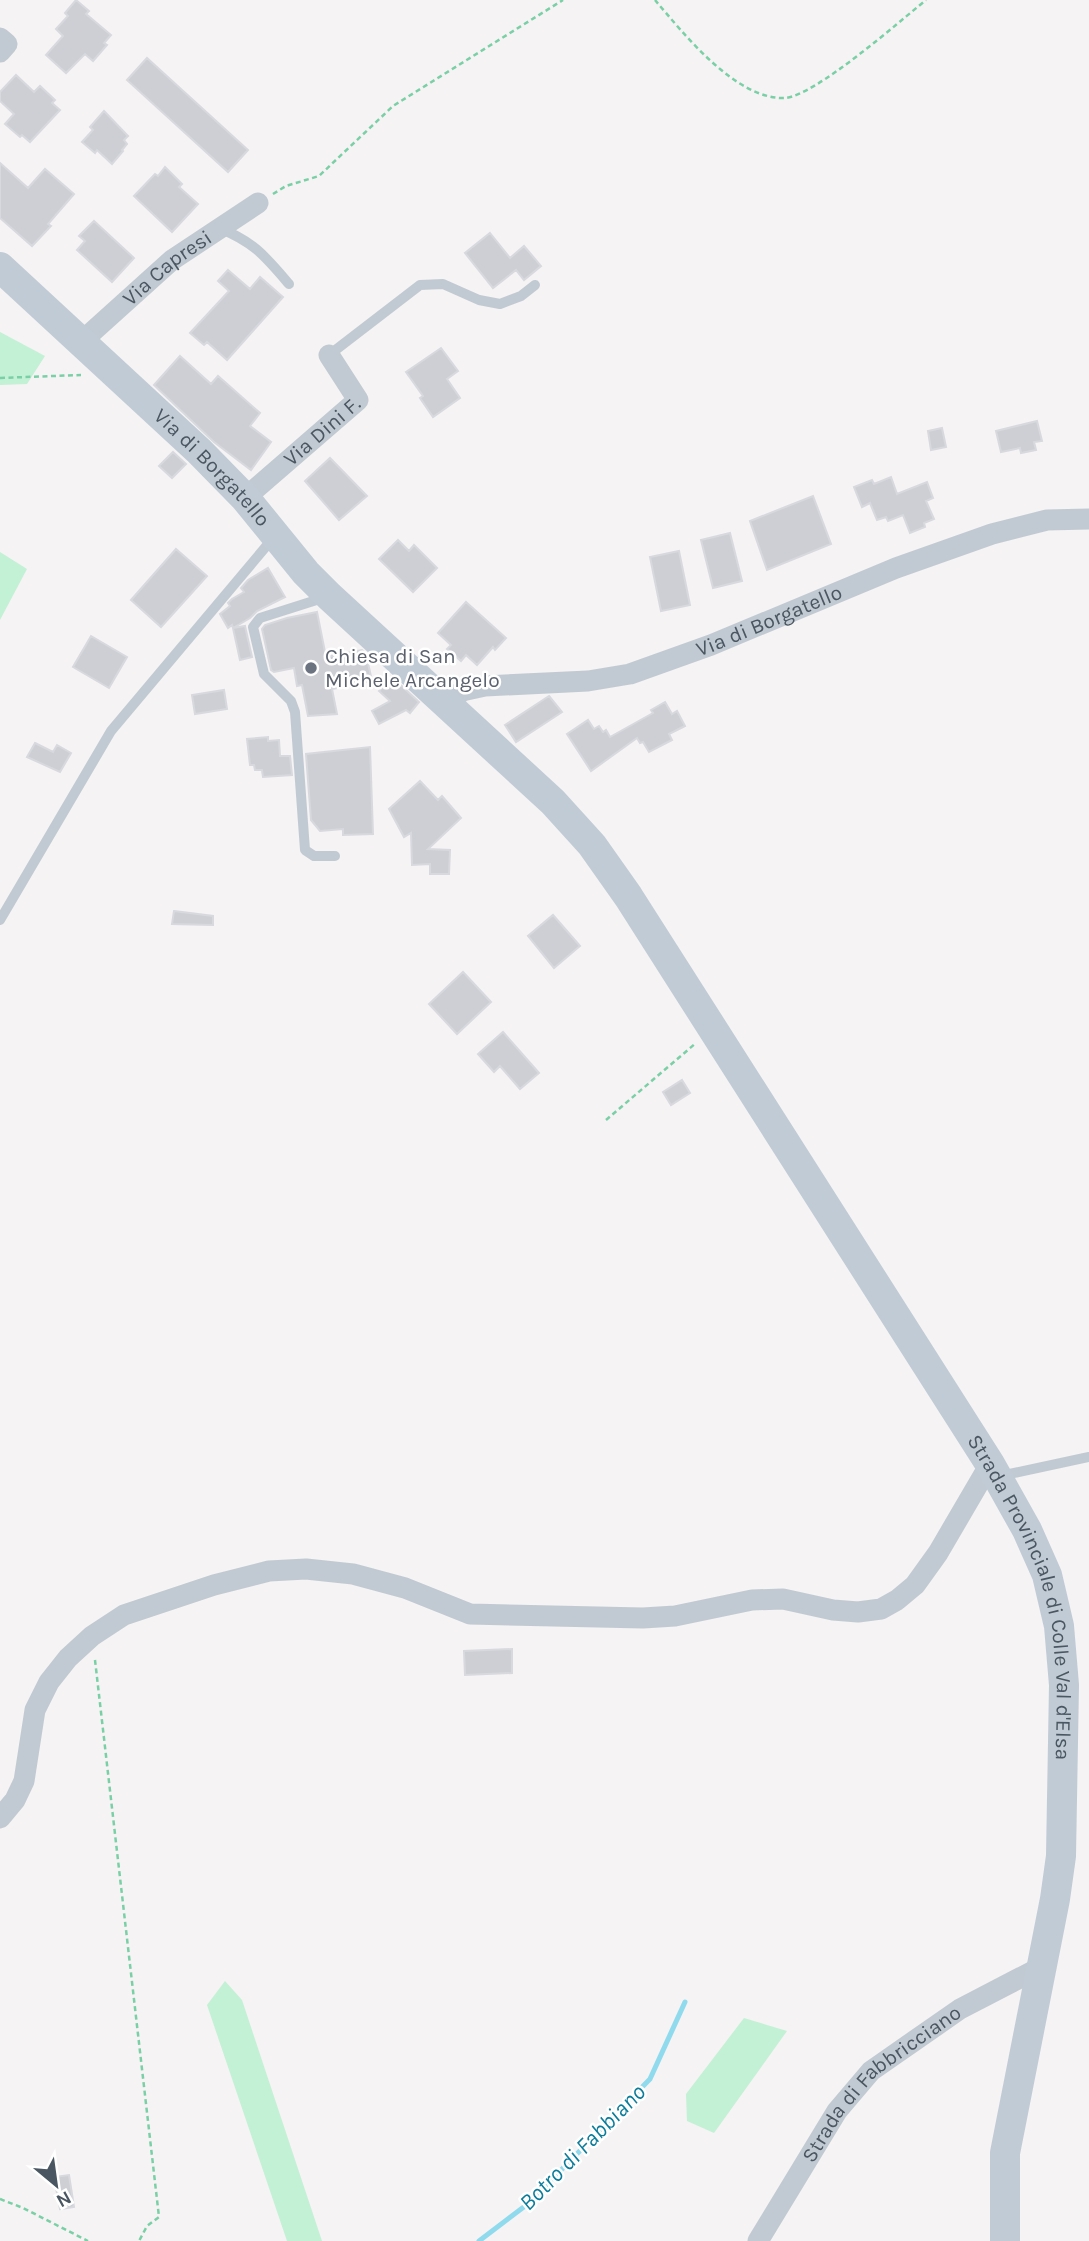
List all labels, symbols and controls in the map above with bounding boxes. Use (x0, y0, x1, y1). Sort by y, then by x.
street label: Via Capresi (118, 225, 216, 310)
street label: Via Dini F. (279, 391, 365, 471)
street label: Via di Borgatello (149, 404, 275, 531)
street label: Via di Borgatello (693, 580, 845, 661)
place label: Chiesa di San Michele Arcangelo (325, 644, 500, 692)
marker: Chiesa di San Michele Arcangelo (303, 660, 319, 676)
street label: Strada Provinciale di Colle Val d'Elsa (962, 1430, 1076, 1760)
street label: Strada di Fabbricciano (797, 2000, 966, 2166)
water label: Botro di Fabbiano (514, 2079, 651, 2216)
north arrow (21, 2150, 91, 2220)
text: N (52, 2186, 75, 2212)

